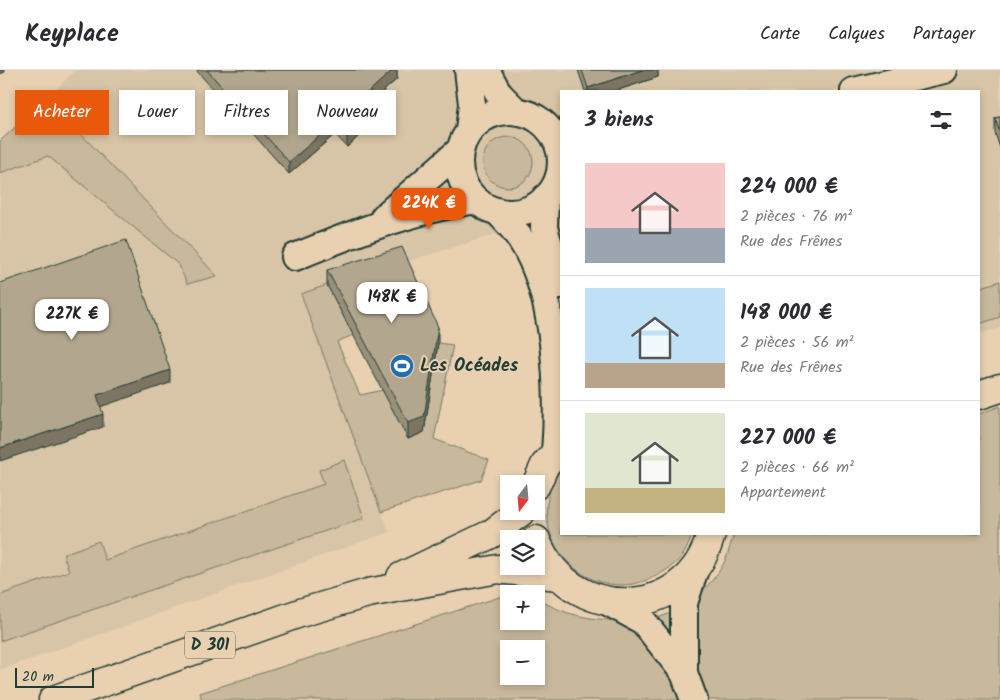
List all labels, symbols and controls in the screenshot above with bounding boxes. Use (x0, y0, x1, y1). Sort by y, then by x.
text: Keyplace (25, 15, 119, 54)
text: Carte (760, 20, 800, 49)
text: Calques (828, 20, 885, 49)
text: Partager (913, 20, 975, 49)
chip: Acheter (15, 90, 109, 135)
chip: Louer (119, 90, 195, 135)
chip: Filtres (205, 90, 288, 135)
chip: Nouveau (298, 90, 396, 135)
text: 3 biens (585, 104, 654, 137)
icon: filters (927, 106, 955, 134)
text: 224 000 € (740, 171, 838, 204)
icon: home (625, 183, 685, 243)
pin: 224K € (388, 188, 470, 230)
text: 224K € (402, 191, 456, 216)
text: 2 pièces · 76 m² (740, 204, 852, 229)
text: Rue des Frênes (740, 229, 842, 254)
pin: 148K € (351, 282, 433, 324)
text: 148K € (368, 285, 416, 310)
text: 148 000 € (740, 297, 832, 330)
pin: 227K € (31, 298, 113, 341)
text: 227K € (46, 302, 98, 327)
icon: home (625, 308, 685, 368)
text: 2 pièces · 56 m² (740, 330, 854, 355)
place label: Les Océades (420, 352, 519, 381)
sports icon: Les Océades (389, 353, 415, 379)
text: Rue des Frênes (740, 355, 842, 380)
text: 227 000 € (740, 422, 836, 455)
icon: home (625, 433, 685, 493)
text: 2 pièces · 66 m² (740, 455, 854, 480)
north arrow (500, 475, 545, 520)
map controls (500, 475, 545, 685)
text: Appartement (740, 480, 826, 505)
button: layers (500, 530, 545, 575)
button: + (500, 585, 545, 630)
road number: D 301 (185, 632, 235, 658)
button: − (500, 640, 545, 685)
scale bar (15, 665, 94, 688)
text: 20 m (22, 666, 54, 688)

